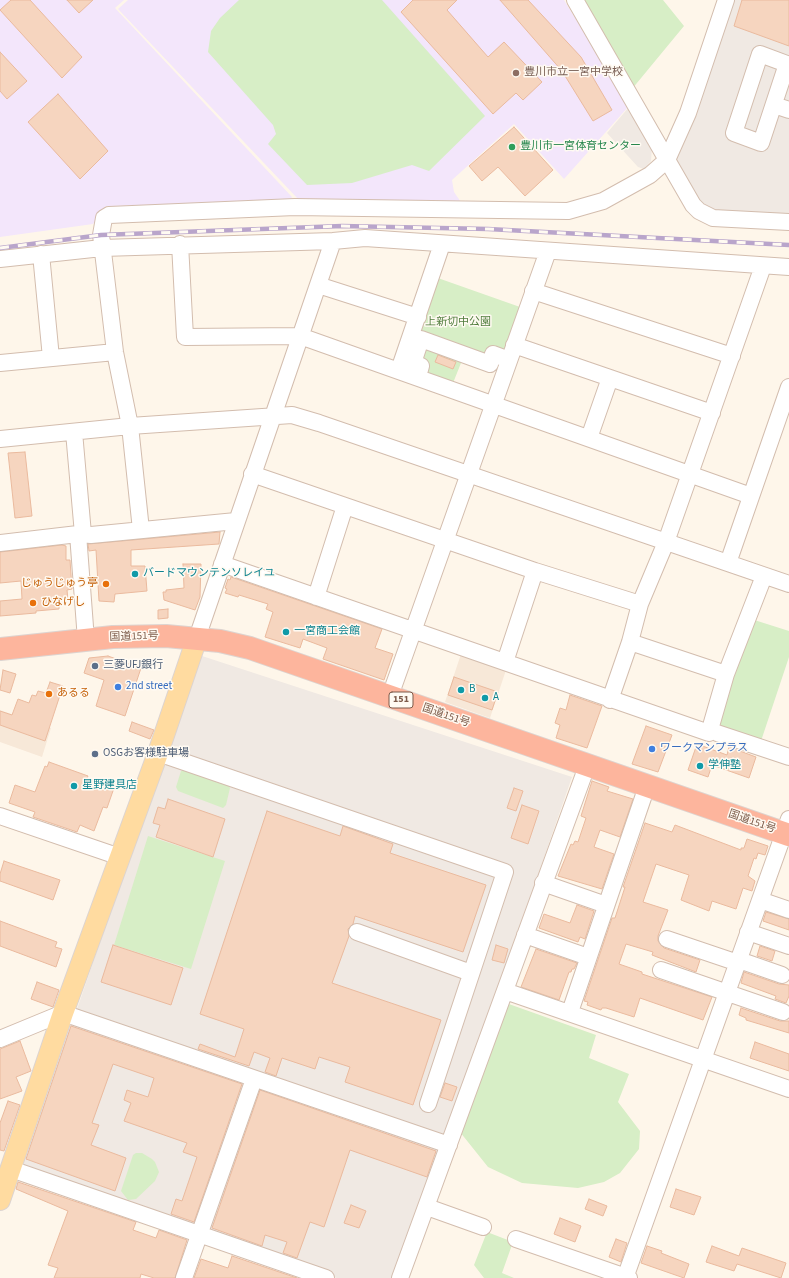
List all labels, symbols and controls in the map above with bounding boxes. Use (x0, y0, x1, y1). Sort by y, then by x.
place label: 豊川市立一宮中学校 (524, 66, 623, 80)
marker: 豊川市立一宮中学校 (511, 68, 521, 78)
place label: 豊川市一宮体育センター (520, 140, 641, 154)
marker: 豊川市一宮体育センター (507, 142, 517, 152)
park label: 上新切中公園 (425, 316, 491, 330)
place label: バードマウンテンソレイユ (143, 567, 275, 581)
marker: バードマウンテンソレイユ (130, 569, 140, 579)
place label: じゅうじゅう亭 (21, 577, 98, 591)
marker: じゅうじゅう亭 (101, 579, 111, 589)
place label: ひなげし (41, 596, 85, 610)
marker: ひなげし (28, 598, 38, 608)
place label: 一宮商工会館 (294, 625, 360, 639)
marker: 一宮商工会館 (281, 627, 291, 637)
street label: 国道151号 (109, 630, 159, 644)
place label: 三菱UFJ銀行 (103, 659, 163, 673)
marker: 三菱UFJ銀行 (90, 661, 100, 671)
place label: 2nd street (126, 680, 172, 694)
marker: 2nd street (113, 682, 123, 692)
place label: B (469, 683, 475, 697)
marker: B (456, 685, 466, 695)
place label: あるる (57, 687, 90, 701)
marker: あるる (44, 689, 54, 699)
place label: A (493, 691, 499, 705)
road number: 151 (389, 692, 413, 708)
marker: A (480, 693, 490, 703)
street label: 国道151号 (420, 702, 472, 730)
place label: ワークマンプラス (660, 742, 748, 756)
marker: ワークマンプラス (647, 744, 657, 754)
place label: OSGお客様駐車場 (103, 747, 189, 761)
marker: OSGお客様駐車場 (90, 749, 100, 759)
place label: 学伸塾 (708, 759, 741, 773)
marker: 学伸塾 (695, 761, 705, 771)
place label: 星野建具店 (82, 779, 137, 793)
marker: 星野建具店 (69, 781, 79, 791)
street label: 国道151号 (726, 808, 778, 836)

